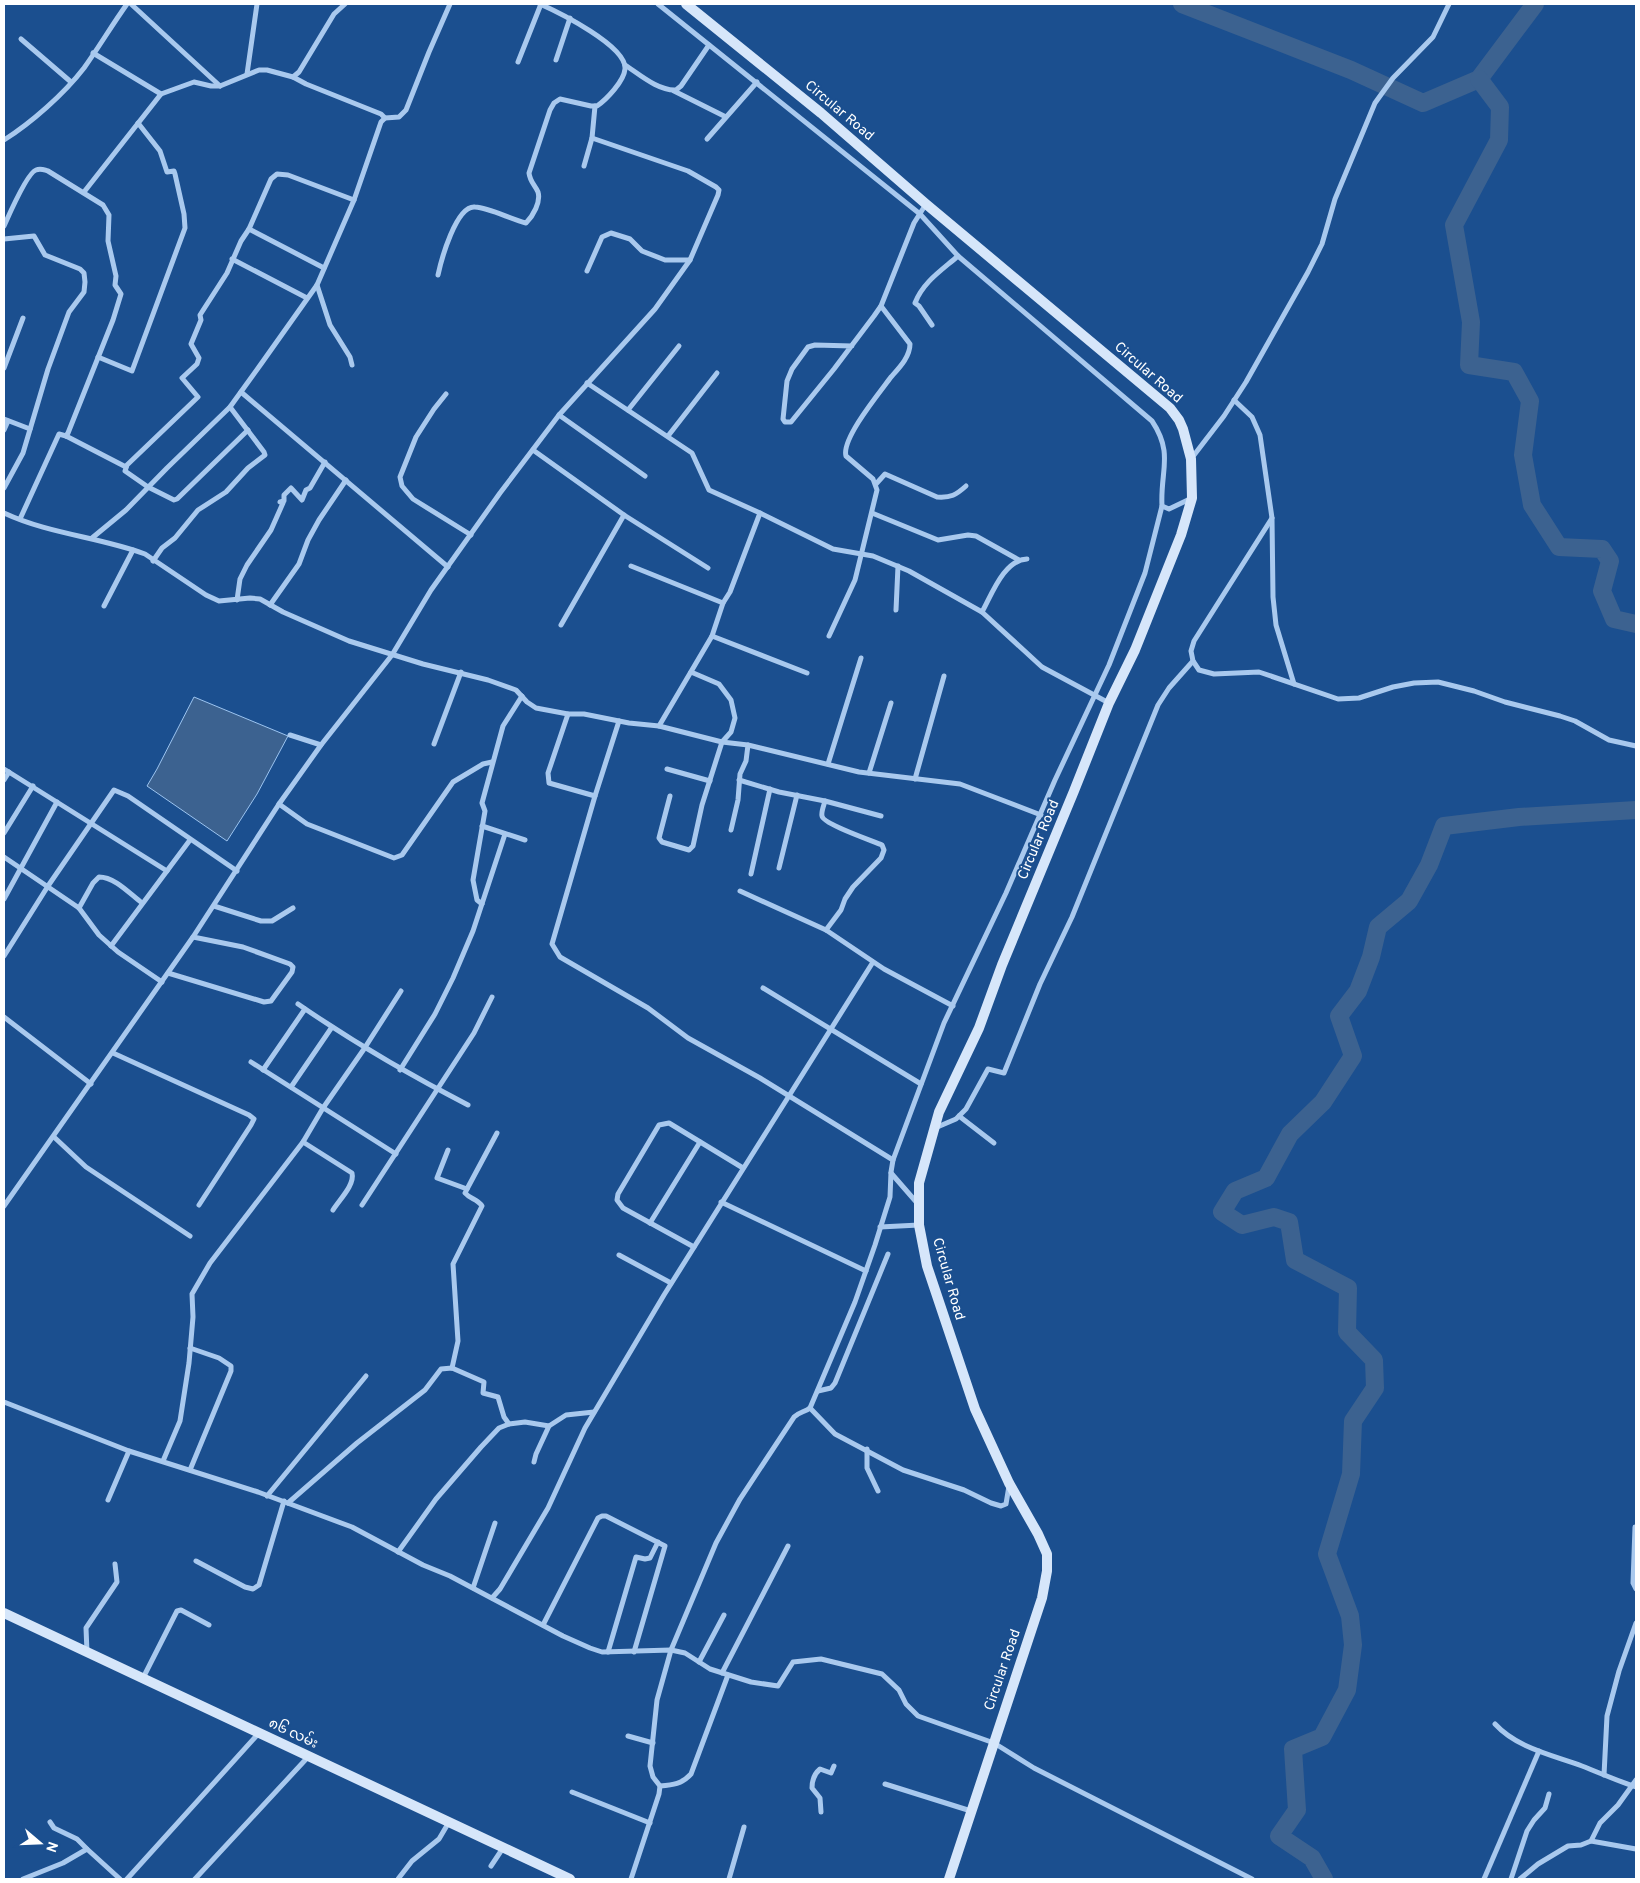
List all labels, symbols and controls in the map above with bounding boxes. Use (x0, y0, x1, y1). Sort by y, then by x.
street label: Circular Road (801, 77, 877, 145)
street label: Circular Road (1110, 339, 1186, 407)
street label: Circular Road (1015, 798, 1063, 882)
street label: Circular Road (928, 1236, 968, 1322)
street label: Circular Road (981, 1627, 1025, 1713)
street label: ၈၆ လမ်း (266, 1712, 322, 1753)
north arrow (15, 1818, 65, 1868)
text: N (41, 1839, 61, 1854)

